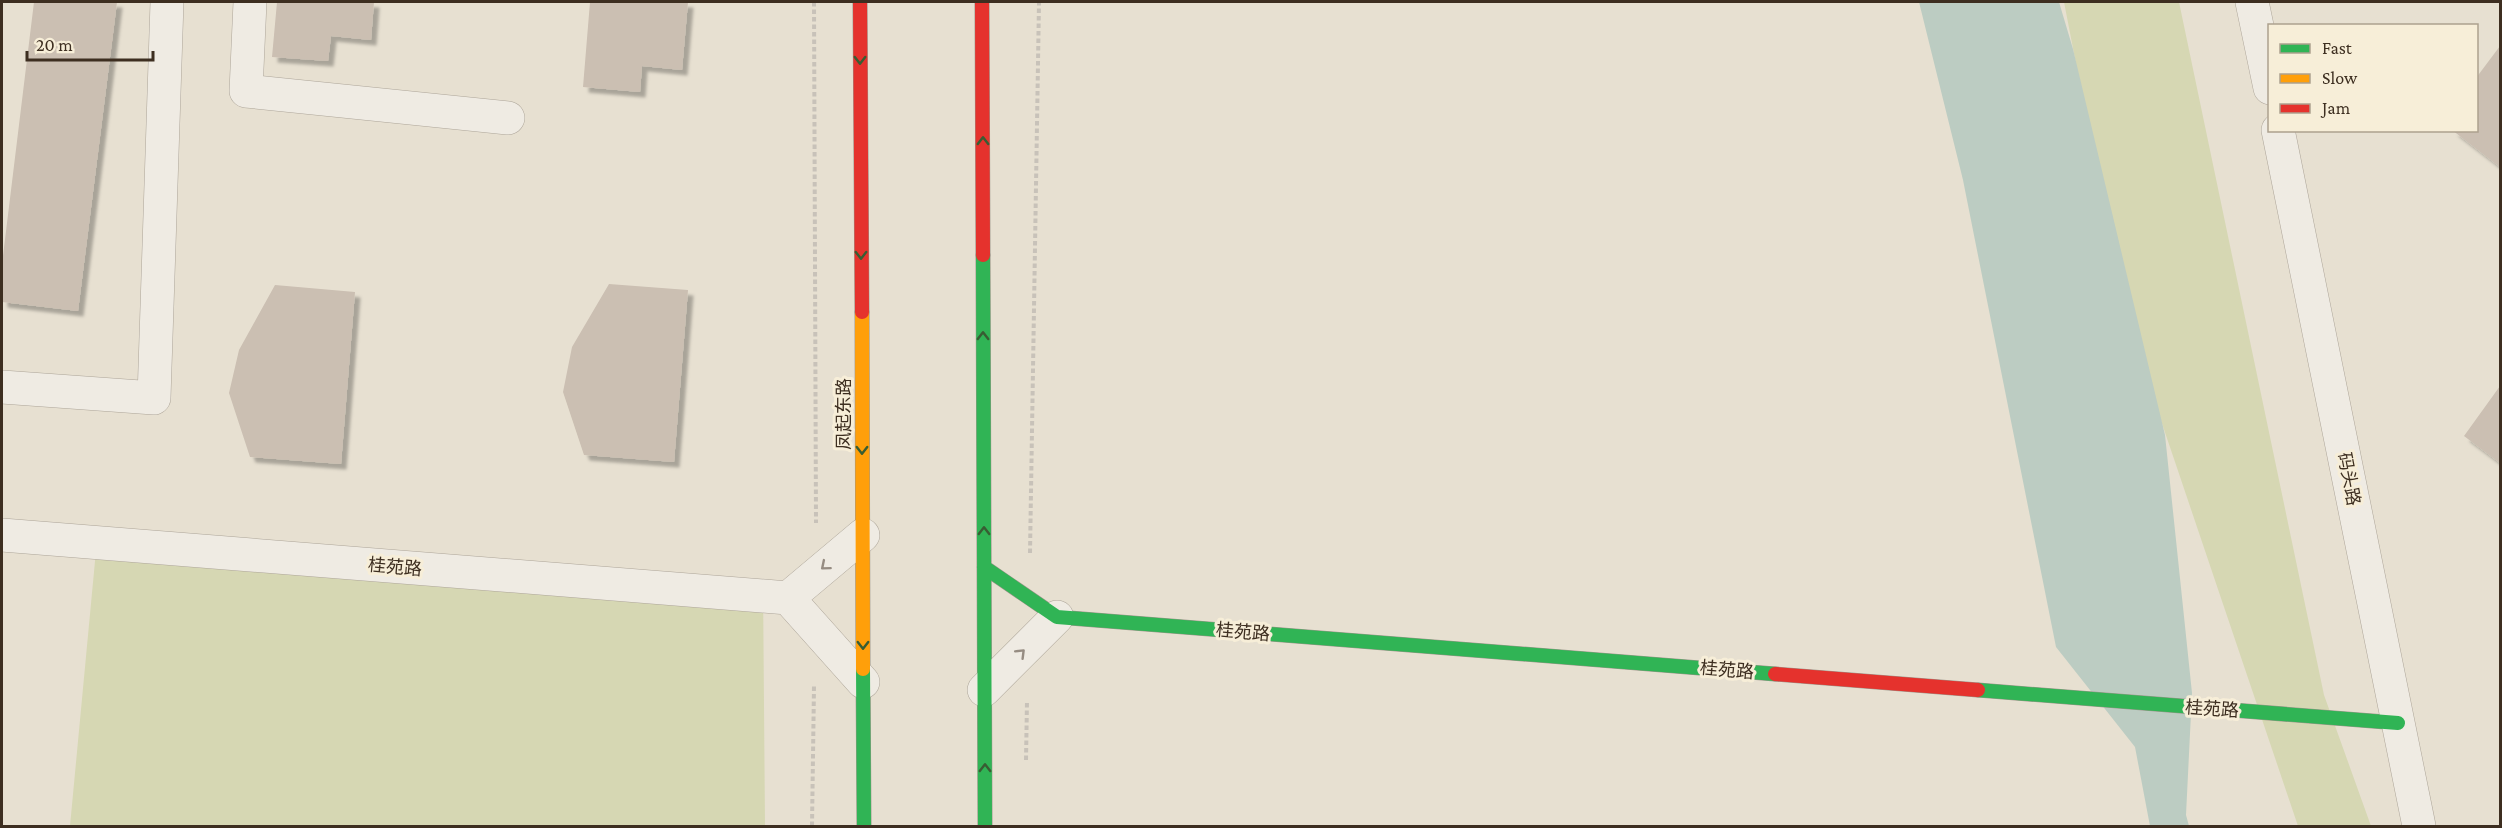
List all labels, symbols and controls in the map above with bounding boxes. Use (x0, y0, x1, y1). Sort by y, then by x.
scale bar (27, 24, 153, 62)
legend (2268, 24, 2478, 132)
text: 20 m (36, 35, 73, 55)
text: Fast (2322, 38, 2353, 58)
one-way arrow (854, 55, 866, 64)
text: Slow (2322, 68, 2358, 88)
text: Jam (2320, 98, 2351, 118)
one-way arrow (976, 137, 989, 146)
one-way arrow (855, 250, 867, 259)
one-way arrow (977, 332, 989, 341)
street label: 凤起东路 (834, 378, 854, 450)
one-way arrow (856, 445, 868, 454)
street label: 码头路 (2334, 451, 2364, 507)
one-way arrow (978, 527, 990, 536)
street label: 桂苑路 (367, 555, 423, 579)
one-way arrow (821, 559, 832, 570)
street label: 桂苑路 (1215, 620, 1271, 644)
one-way arrow (857, 640, 869, 649)
one-way arrow (1013, 650, 1024, 661)
street label: 桂苑路 (1699, 658, 1755, 682)
street label: 桂苑路 (2184, 697, 2240, 721)
one-way arrow (979, 764, 991, 773)

